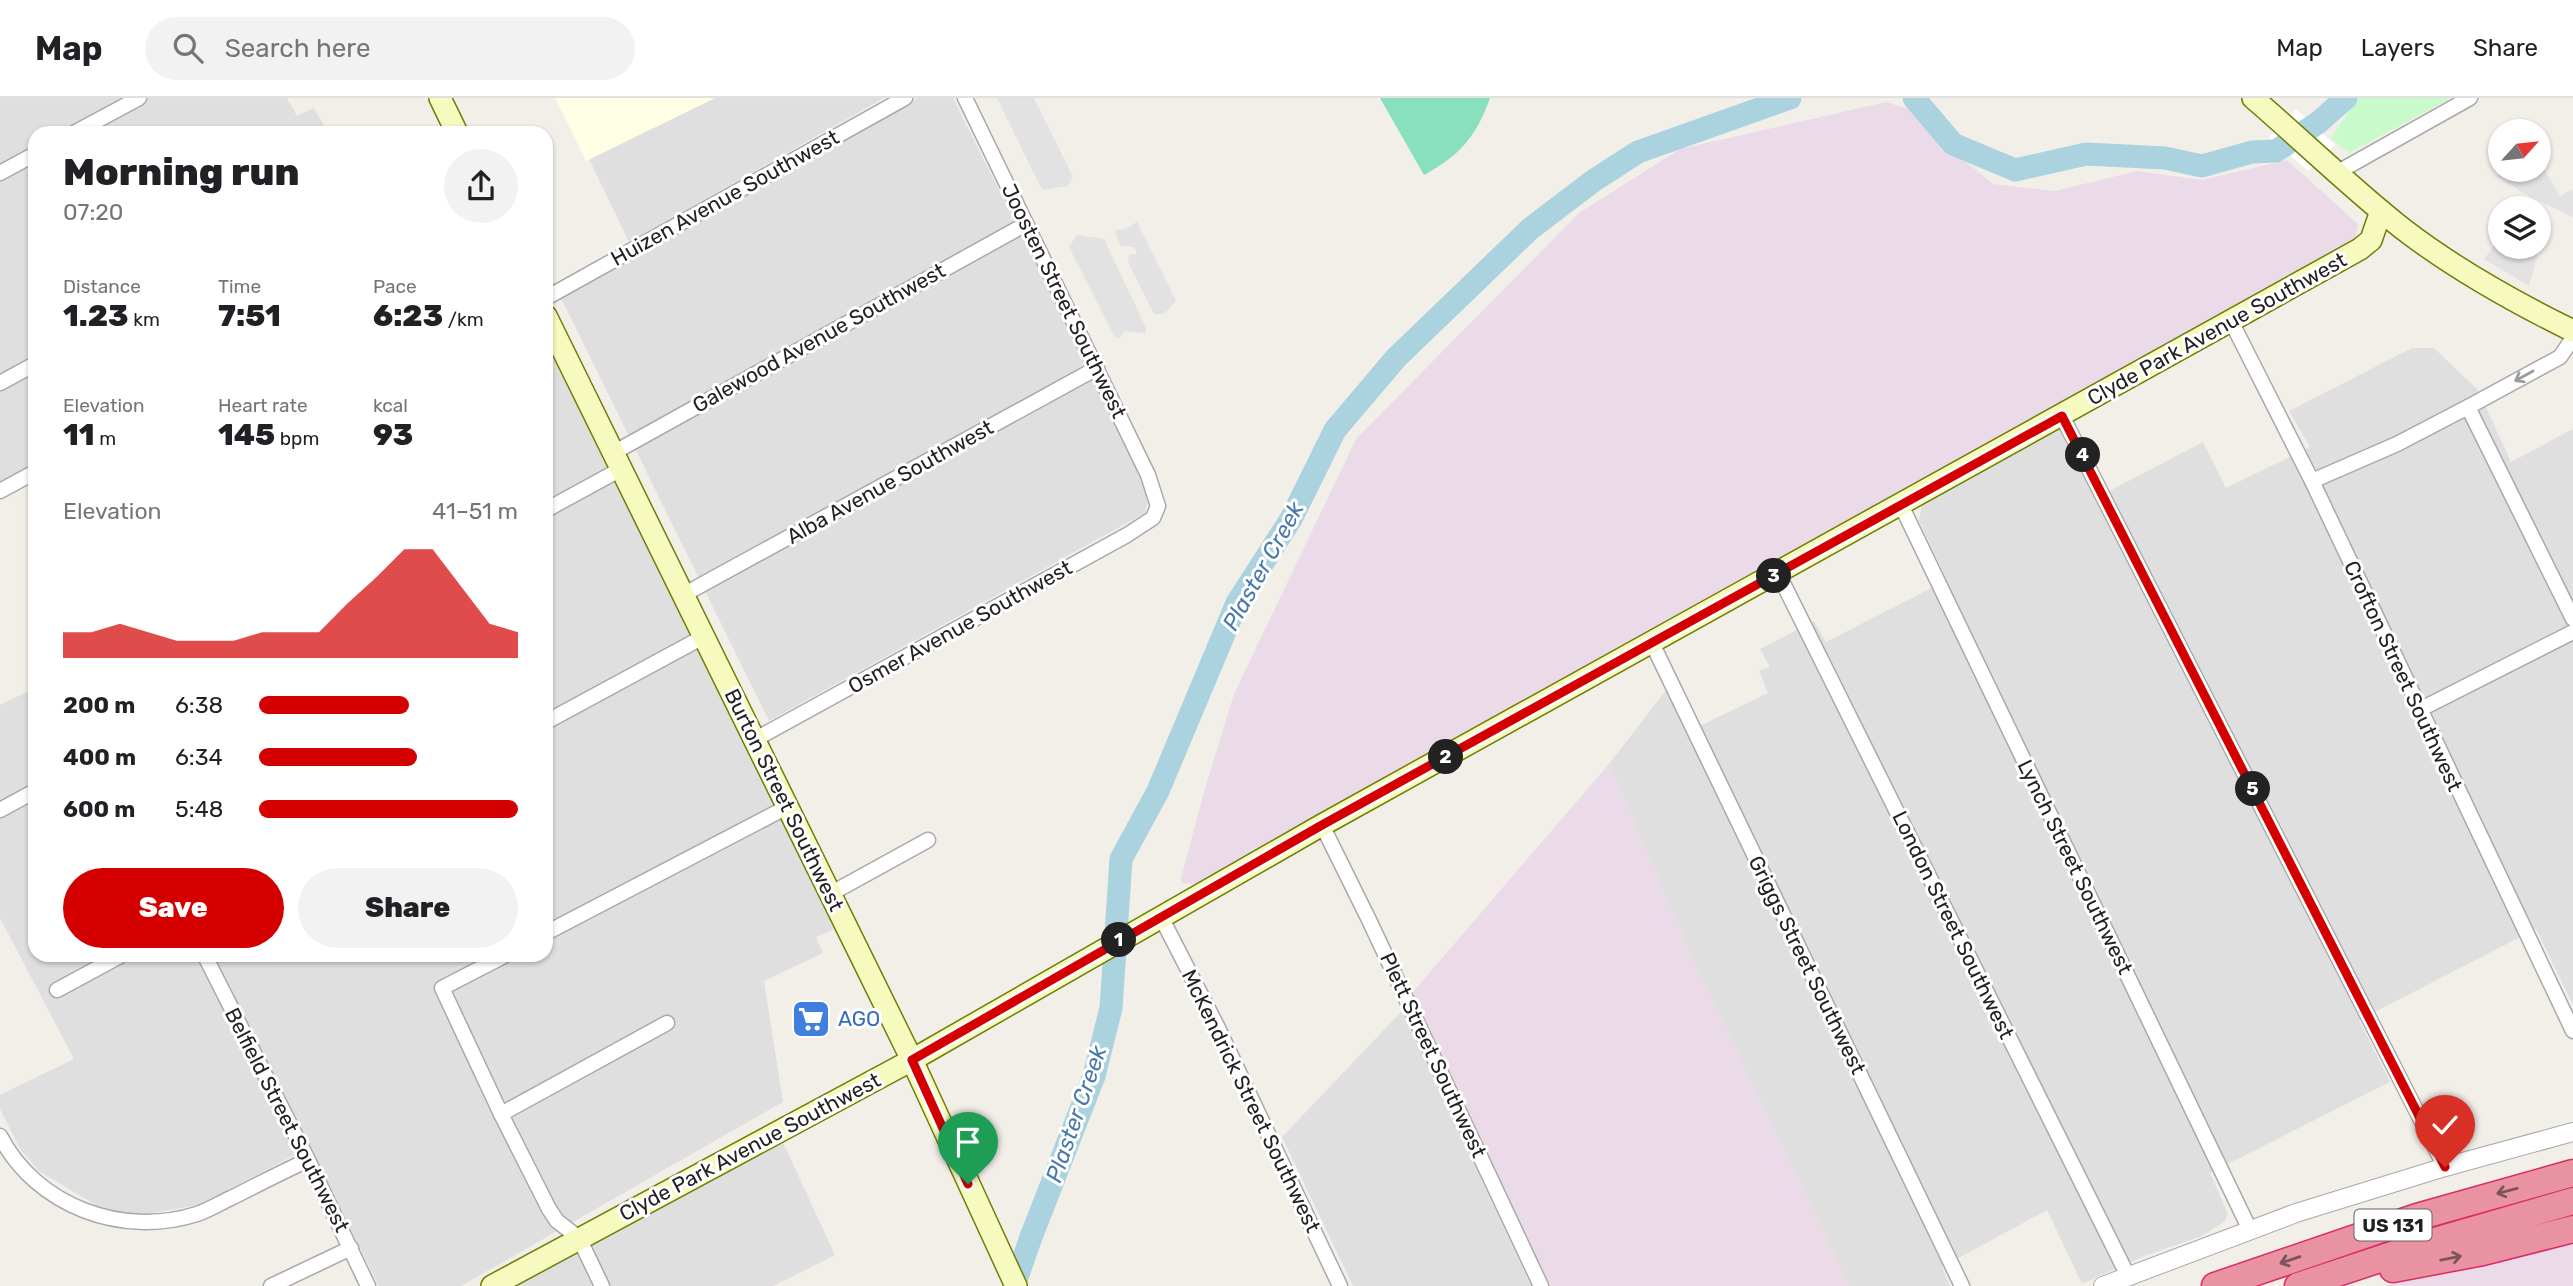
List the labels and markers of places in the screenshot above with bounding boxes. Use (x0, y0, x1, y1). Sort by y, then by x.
pin: 4 (2066, 438, 2100, 472)
pin: 3 (1756, 559, 1792, 594)
pin: 2 (1428, 740, 1464, 774)
pin: 5 (2236, 772, 2270, 806)
pin: 1 (1102, 922, 1136, 958)
supermarket icon: AGO (790, 998, 832, 1040)
place label: AGO (838, 1006, 880, 1031)
pin (2415, 1095, 2475, 1167)
pin (938, 1112, 998, 1184)

